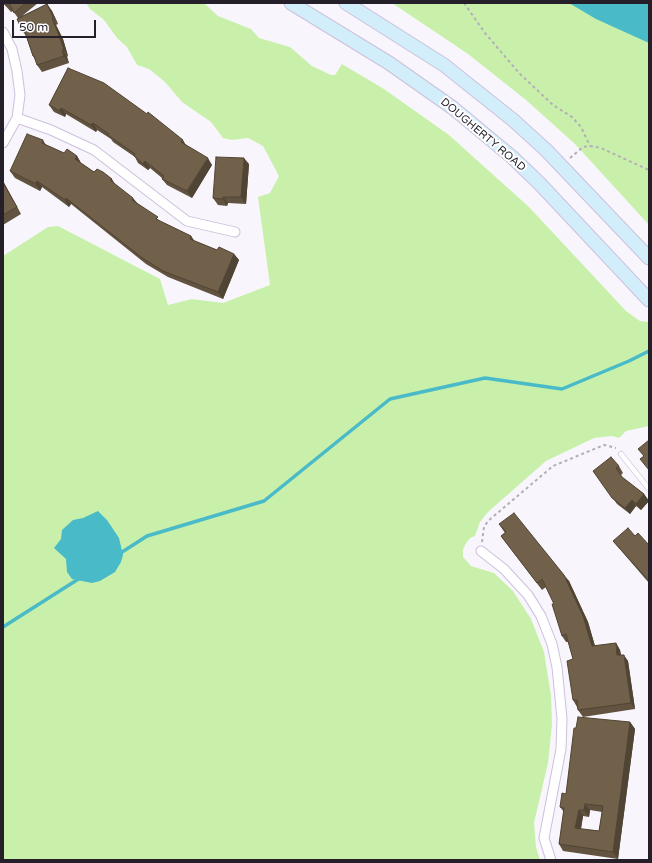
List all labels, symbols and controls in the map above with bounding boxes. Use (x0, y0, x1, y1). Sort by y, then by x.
scale bar (14, 12, 98, 38)
text: 50 m (19, 20, 48, 34)
street label: DOUGHERTY ROAD (438, 96, 528, 174)

